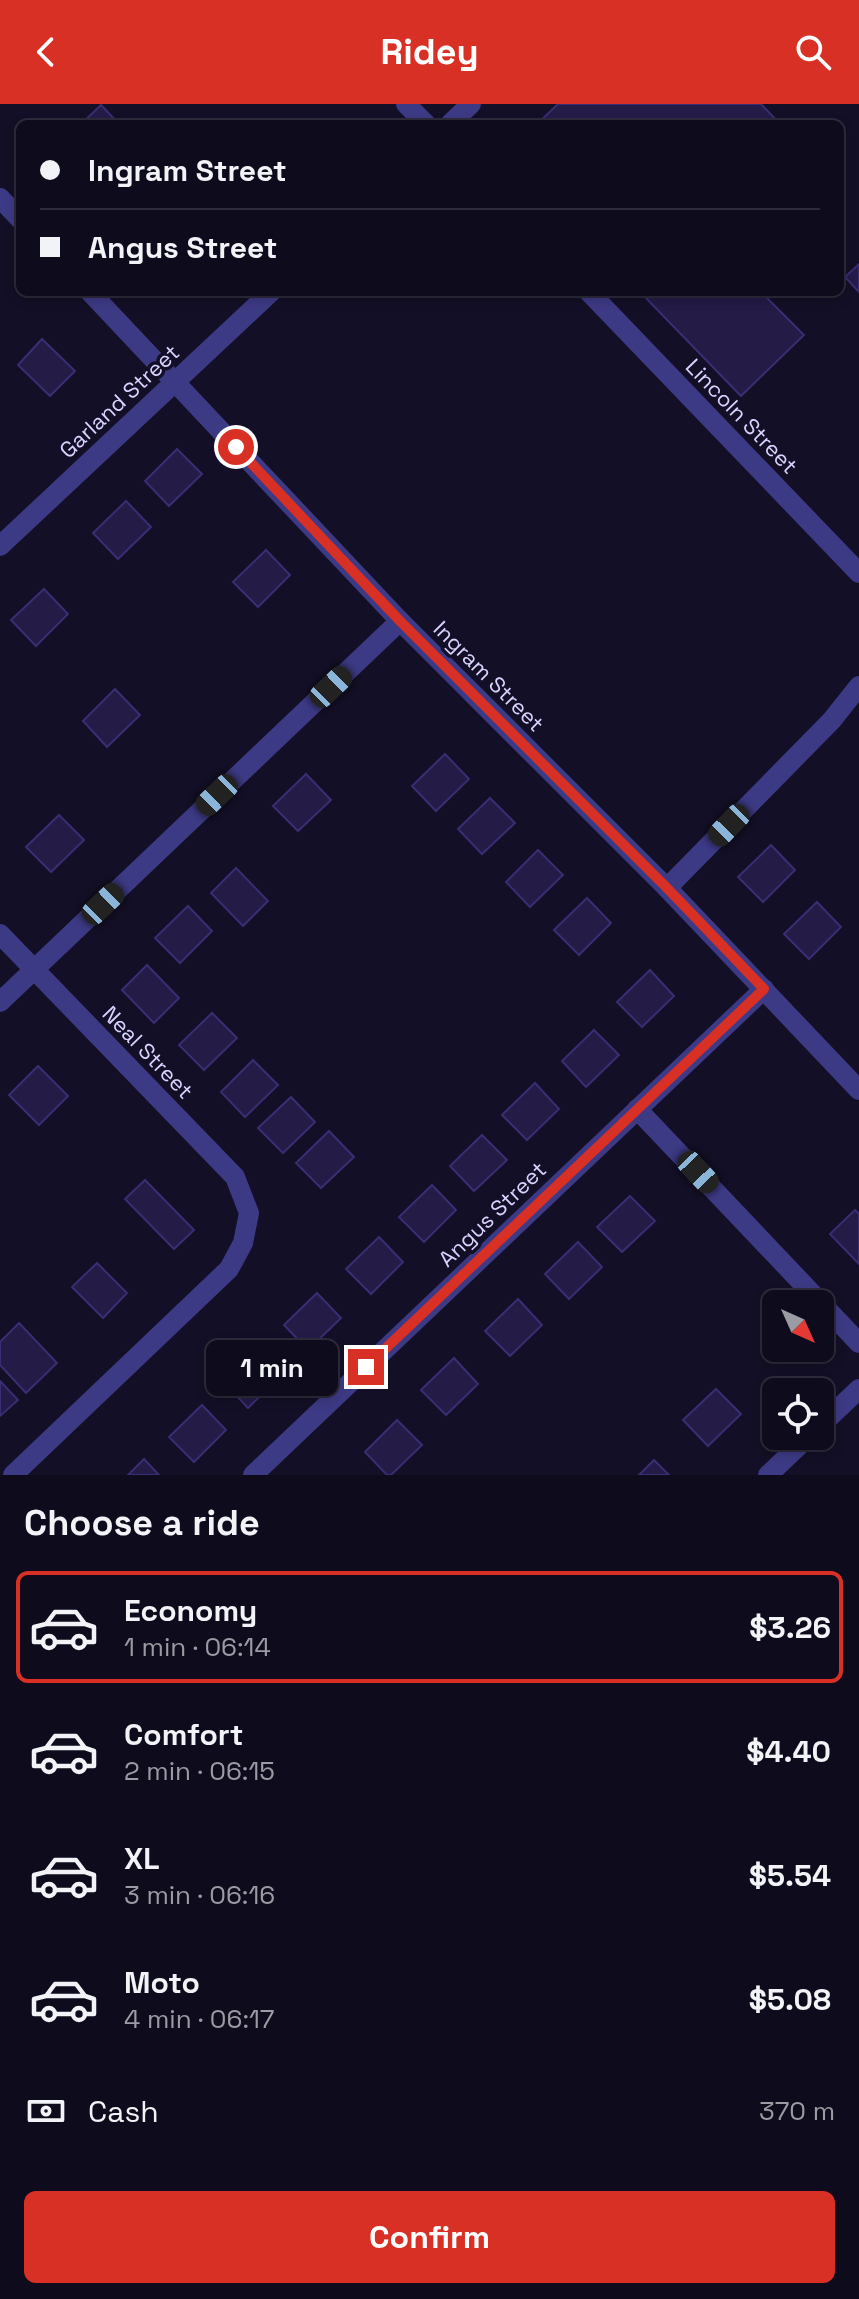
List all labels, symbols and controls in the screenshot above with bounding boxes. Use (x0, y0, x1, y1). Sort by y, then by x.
text: Ridey (380, 29, 479, 75)
icon: back (24, 30, 68, 74)
icon: search (791, 30, 835, 74)
text: Ingram Street (88, 151, 287, 190)
text: Angus Street (88, 228, 277, 267)
street label: Garland Street (53, 338, 185, 464)
street label: Lincoln Street (680, 353, 804, 479)
route start (218, 429, 254, 465)
street label: Ingram Street (428, 615, 550, 737)
car (305, 662, 357, 712)
car (191, 770, 243, 820)
car (704, 799, 754, 851)
car (77, 879, 129, 929)
street label: Neal Street (97, 1000, 199, 1104)
car (673, 1146, 723, 1198)
street label: Angus Street (432, 1156, 552, 1272)
north arrow (762, 1290, 834, 1362)
map controls (762, 1290, 834, 1450)
callout: 1 min (206, 1339, 338, 1395)
route end (348, 1349, 384, 1385)
text: 1 min (240, 1351, 304, 1385)
button: locate (762, 1378, 834, 1450)
text: Choose a ride (24, 1500, 260, 1546)
icon: car (28, 1591, 100, 1663)
text: Economy (124, 1591, 257, 1630)
text: $3.26 (749, 1608, 831, 1647)
text: 1 min · 06:14 (124, 1630, 271, 1664)
icon: car (28, 1715, 100, 1787)
text: Comfort (124, 1715, 243, 1754)
text: $4.40 (746, 1732, 831, 1771)
text: 2 min · 06:15 (124, 1754, 275, 1788)
icon: car (28, 1839, 100, 1911)
text: XL (124, 1839, 160, 1878)
text: $5.54 (749, 1856, 831, 1895)
text: 3 min · 06:16 (124, 1878, 275, 1912)
icon: car (28, 1963, 100, 2035)
text: Moto (124, 1963, 200, 2002)
text: $5.08 (749, 1980, 831, 2019)
text: 4 min · 06:17 (124, 2002, 275, 2036)
icon: cash (24, 2089, 68, 2133)
text: Cash (88, 2092, 159, 2131)
text: 370 m (759, 2094, 835, 2128)
button: Confirm (24, 2191, 835, 2283)

